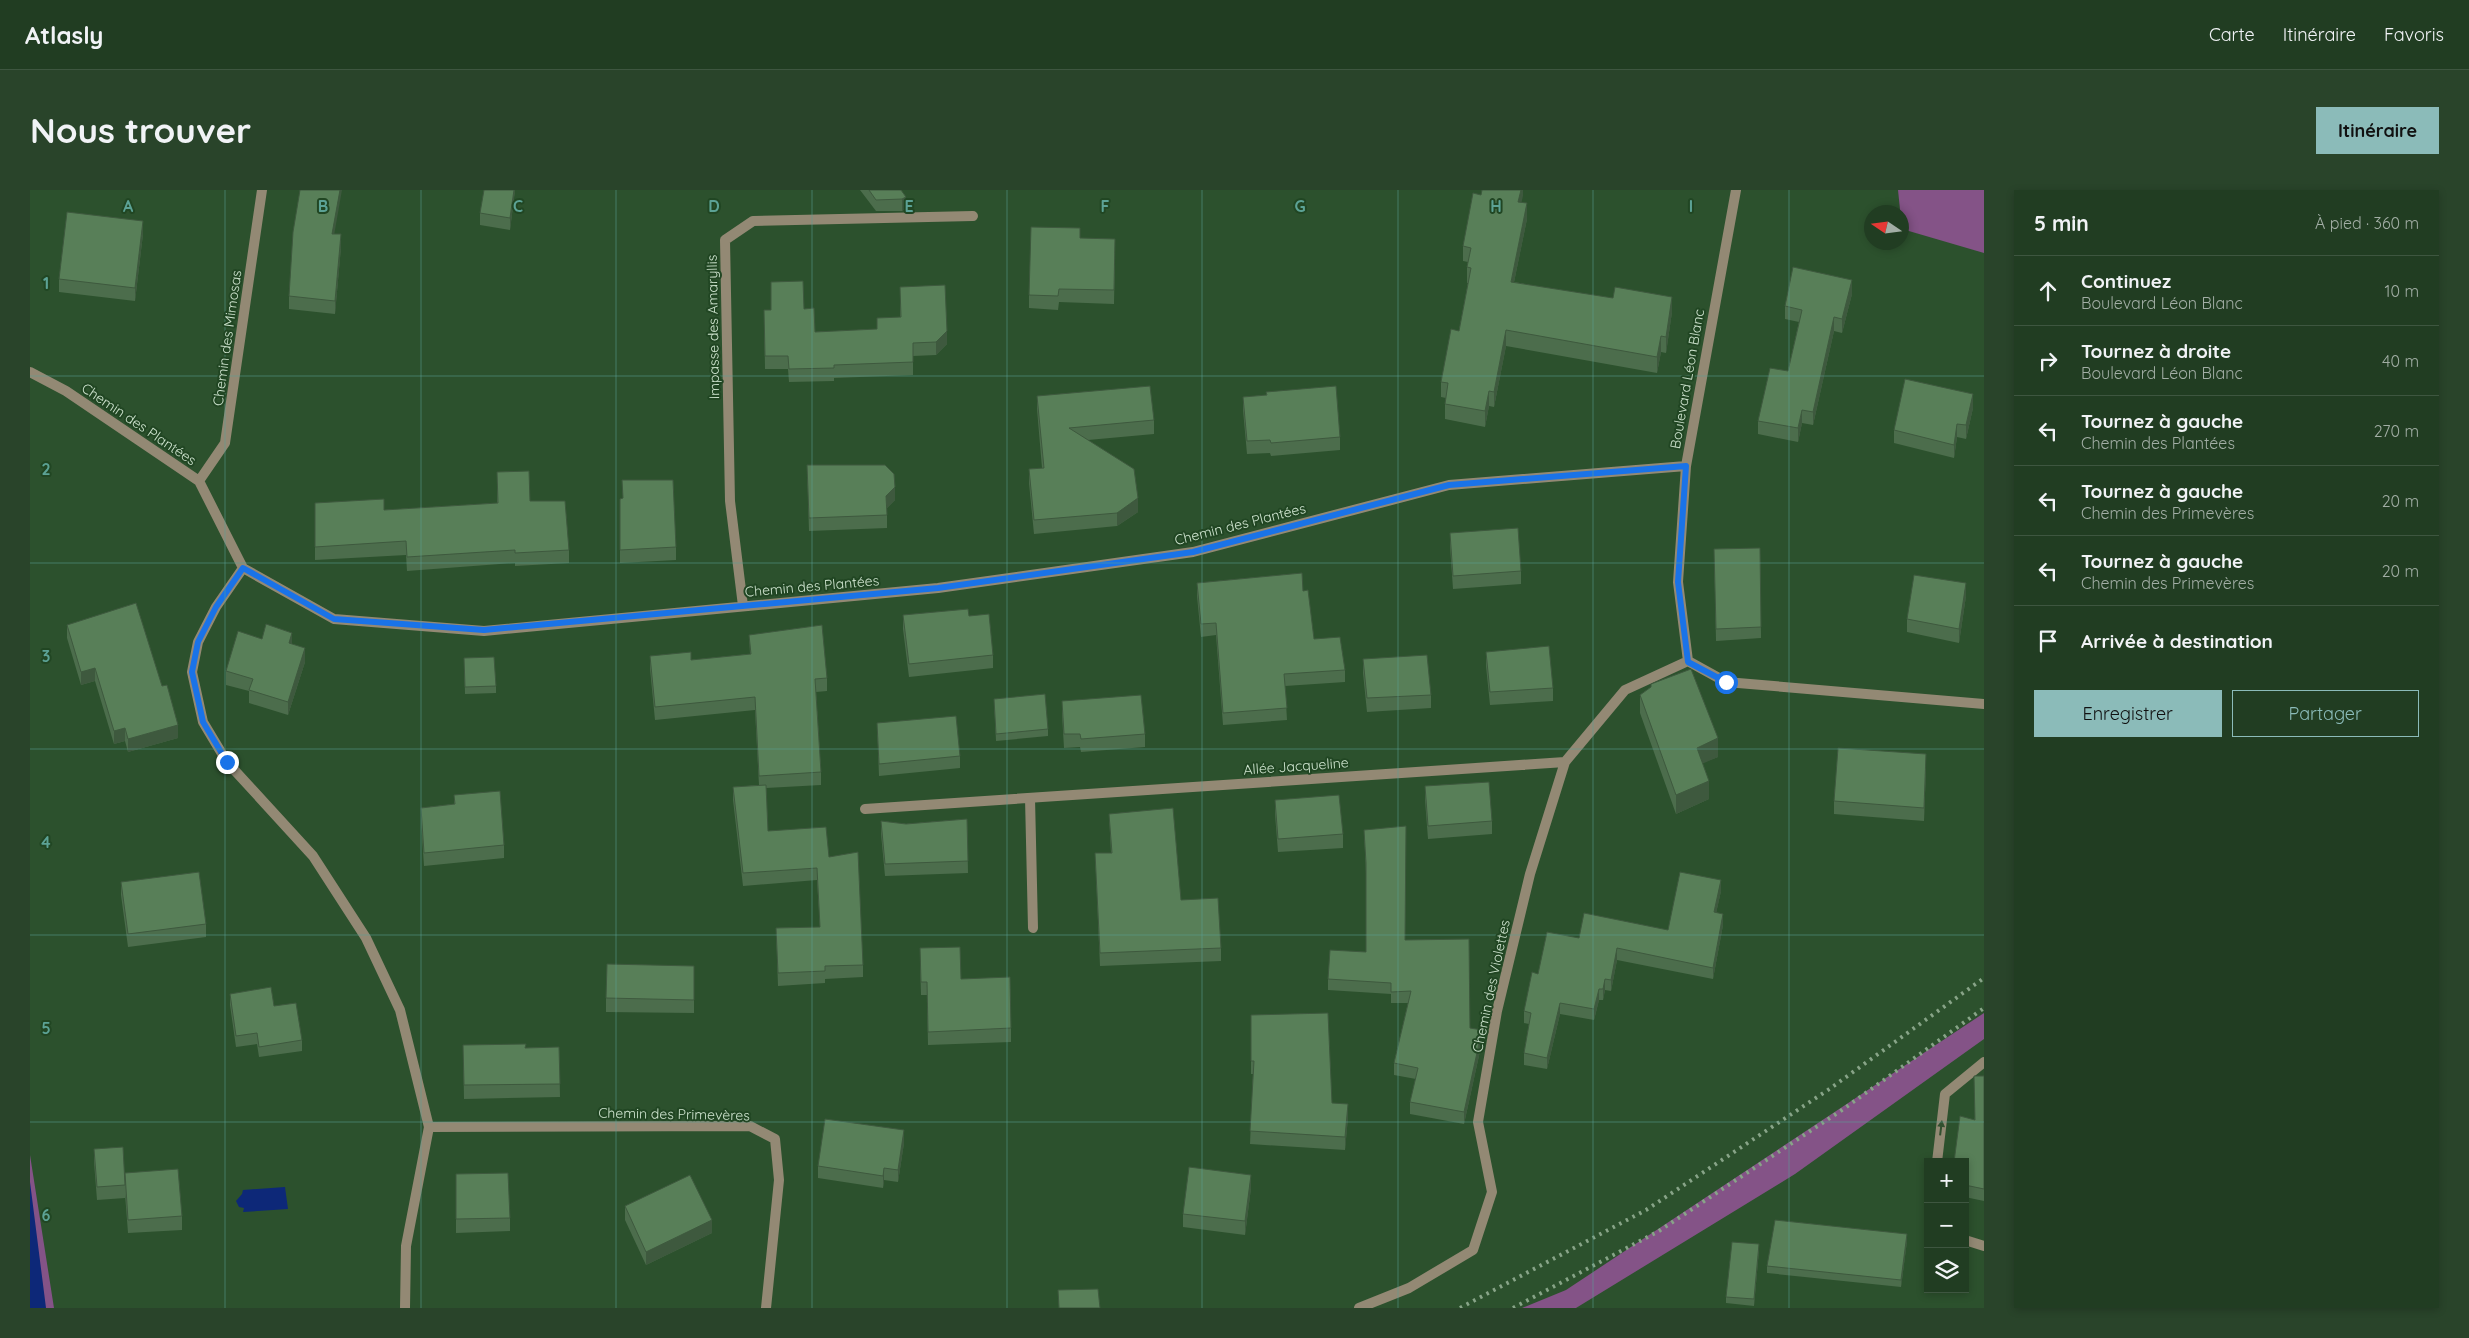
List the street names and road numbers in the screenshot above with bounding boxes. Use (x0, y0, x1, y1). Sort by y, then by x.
street label: Impasse des Amaryllis (703, 255, 723, 399)
street label: Chemin des Mimosas (209, 269, 245, 407)
street label: Boulevard Léon Blanc (1666, 308, 1708, 450)
street label: Chemin des Plantées (78, 379, 200, 469)
street label: Chemin des Plantées (1172, 499, 1308, 549)
street label: Chemin des Plantées (744, 571, 880, 601)
street label: Allée Jacqueline (1243, 753, 1349, 779)
street label: Chemin des Violettes (1468, 918, 1514, 1054)
street label: Chemin des Primevères (598, 1104, 750, 1124)

